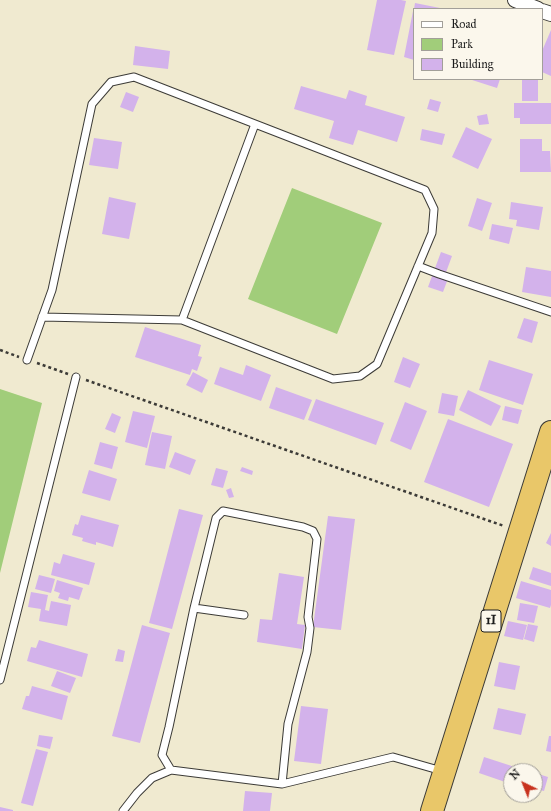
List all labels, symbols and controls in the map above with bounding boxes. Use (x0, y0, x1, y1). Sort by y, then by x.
legend (413, 8, 543, 80)
text: Road (451, 17, 477, 31)
text: Park (451, 37, 473, 51)
text: Building (451, 57, 493, 71)
road number: 1I (481, 610, 501, 632)
north arrow (503, 763, 543, 803)
text: N (507, 767, 523, 783)

